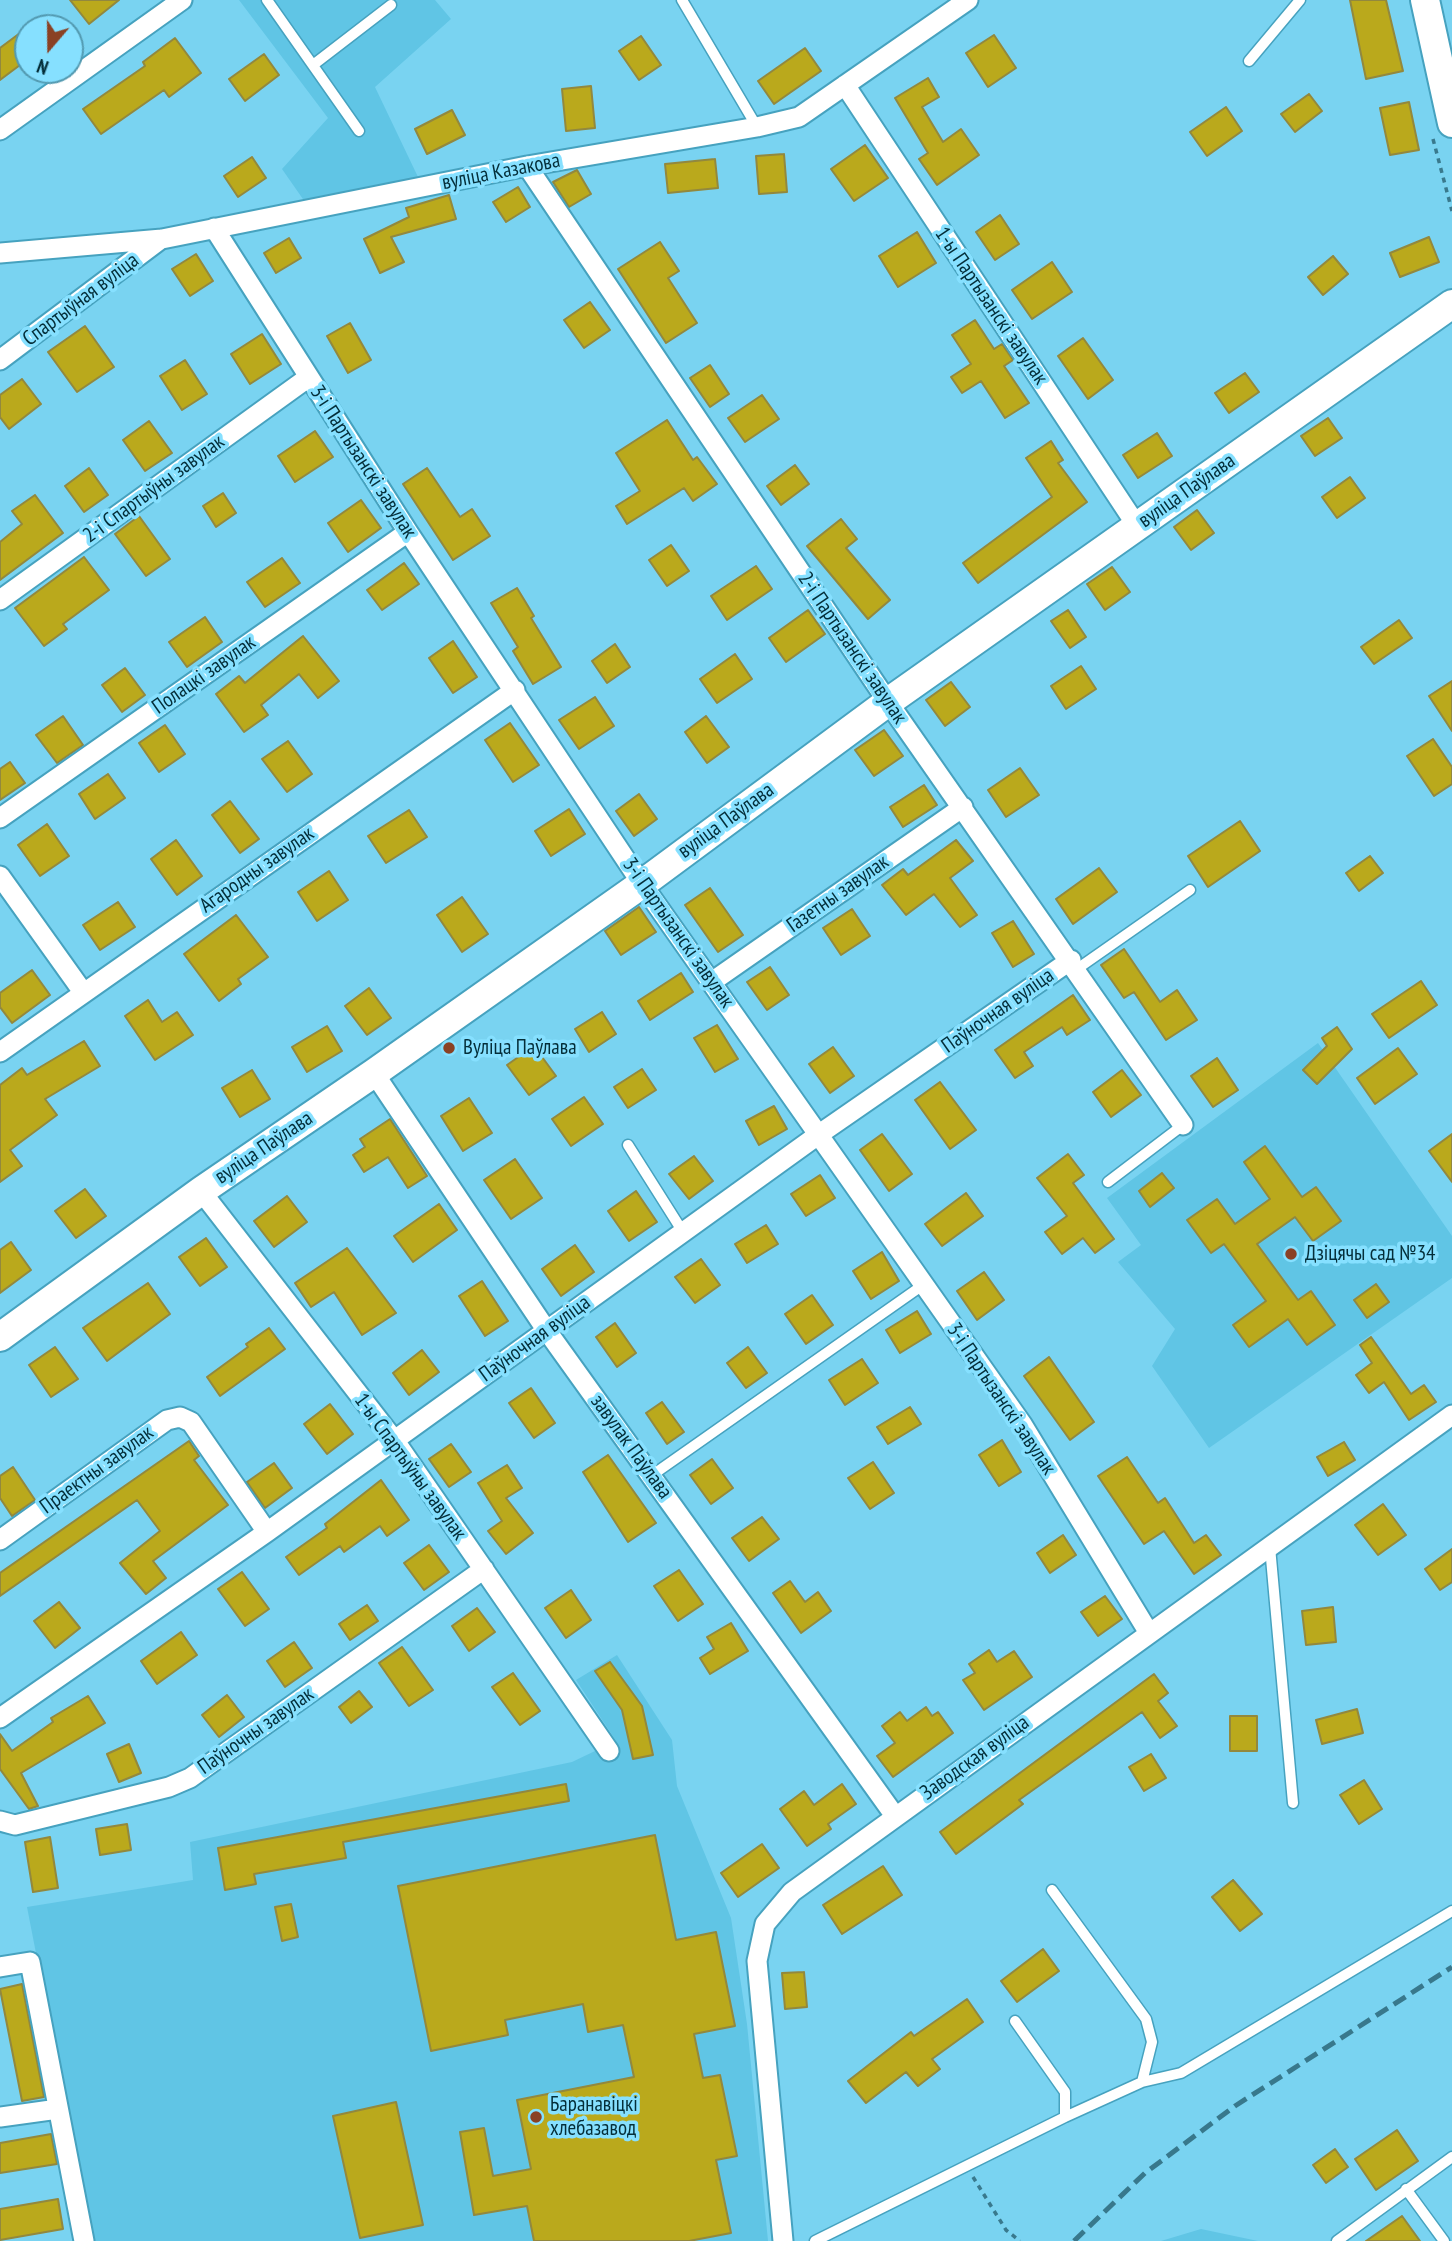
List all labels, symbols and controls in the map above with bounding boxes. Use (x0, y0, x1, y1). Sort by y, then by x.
north arrow (14, 14, 84, 84)
text: N (34, 54, 51, 80)
street label: вуліца Казакова (440, 148, 562, 196)
street label: 1-ы Партызанскі завулак (929, 223, 1053, 389)
street label: Спартыўная вуліца (18, 248, 144, 352)
street label: 3-і Партызанскі завулак (304, 381, 422, 543)
street label: 2-і Спартыўны завулак (79, 429, 229, 549)
street label: вуліца Паўлава (1134, 449, 1240, 533)
street label: 2-і Партызанскі завулак (792, 567, 912, 729)
street label: Полацкі завулак (147, 630, 261, 720)
street label: вуліца Паўлава (673, 778, 779, 864)
street label: Агародны завулак (195, 821, 319, 919)
street label: Газетны завулак (782, 850, 894, 938)
street label: 3-і Партызанскі завулак (617, 853, 739, 1013)
street label: Паўночная вуліца (937, 963, 1059, 1059)
place label: Вуліца Паўлава (463, 1035, 577, 1061)
marker: Вуліца Паўлава (441, 1040, 457, 1056)
street label: вуліца Паўлава (210, 1106, 318, 1190)
place label: Дзіцячы сад №34 (1305, 1241, 1436, 1267)
marker: Дзіцячы сад №34 (1283, 1246, 1299, 1262)
street label: Паўночная вуліца (475, 1290, 595, 1388)
street label: 3-і Партызанскі завулак (941, 1318, 1061, 1480)
street label: 1-ы Спартыўны завулак (348, 1389, 472, 1545)
street label: завулак Паўлава (585, 1390, 677, 1504)
street label: Праектны завулак (35, 1420, 159, 1520)
street label: Паўночны завулак (193, 1682, 319, 1780)
street label: Заводская вуліца (916, 1710, 1034, 1806)
place label: Баранавіцкі хлебазавод (550, 2092, 638, 2142)
marker: Баранавіцкі хлебазавод (528, 2109, 544, 2125)

